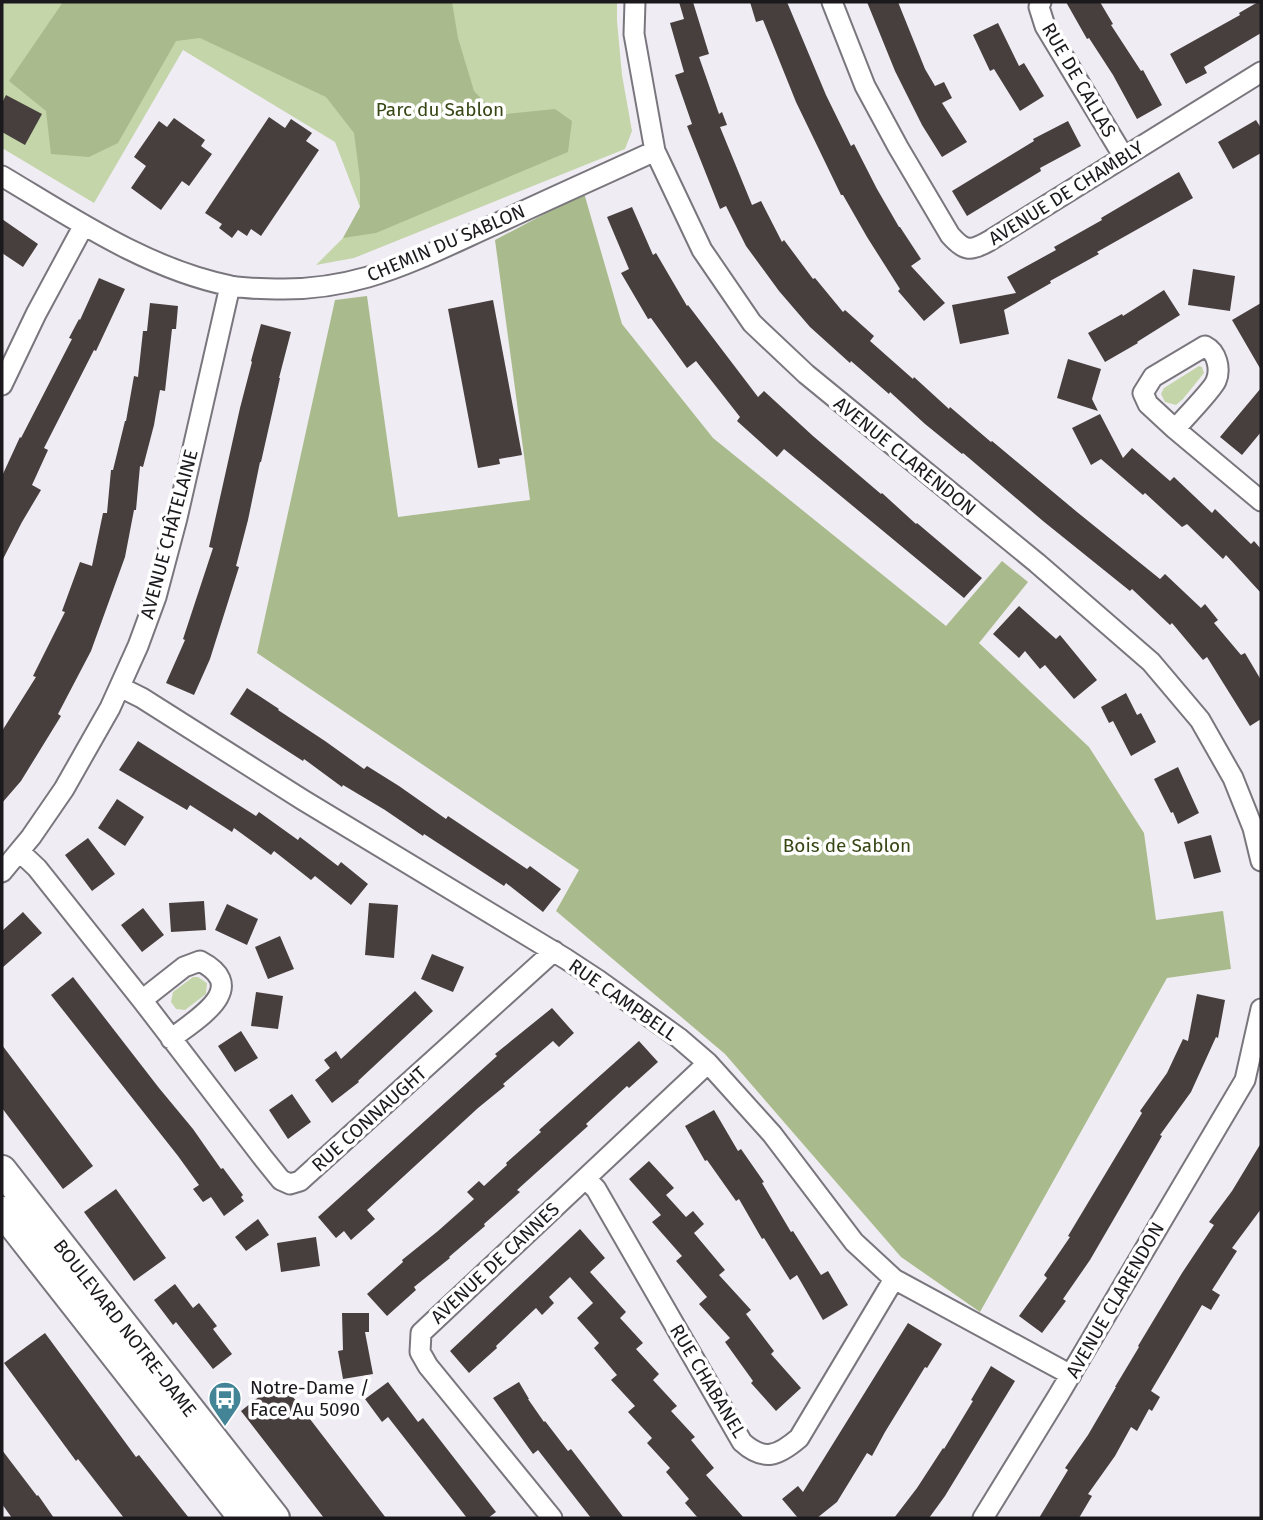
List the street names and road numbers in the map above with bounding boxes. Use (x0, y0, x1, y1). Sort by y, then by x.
street label: RUE DE CALLAS (1037, 19, 1121, 141)
street label: AVENUE DE CHAMBLY (984, 136, 1148, 250)
street label: CHEMIN DU SABLON (364, 199, 528, 287)
street label: AVENUE CLARENDON (829, 392, 981, 520)
street label: AVENUE CHÂTELAINE (135, 447, 203, 621)
street label: RUE CAMPBELL (564, 954, 682, 1046)
street label: RUE CONNAUGHT (307, 1061, 431, 1177)
street label: AVENUE DE CANNES (426, 1198, 564, 1328)
street label: AVENUE CLARENDON (1061, 1218, 1169, 1382)
street label: BOULEVARD NOTRE-DAME (49, 1235, 201, 1421)
street label: RUE CHABANEL (665, 1320, 751, 1442)

